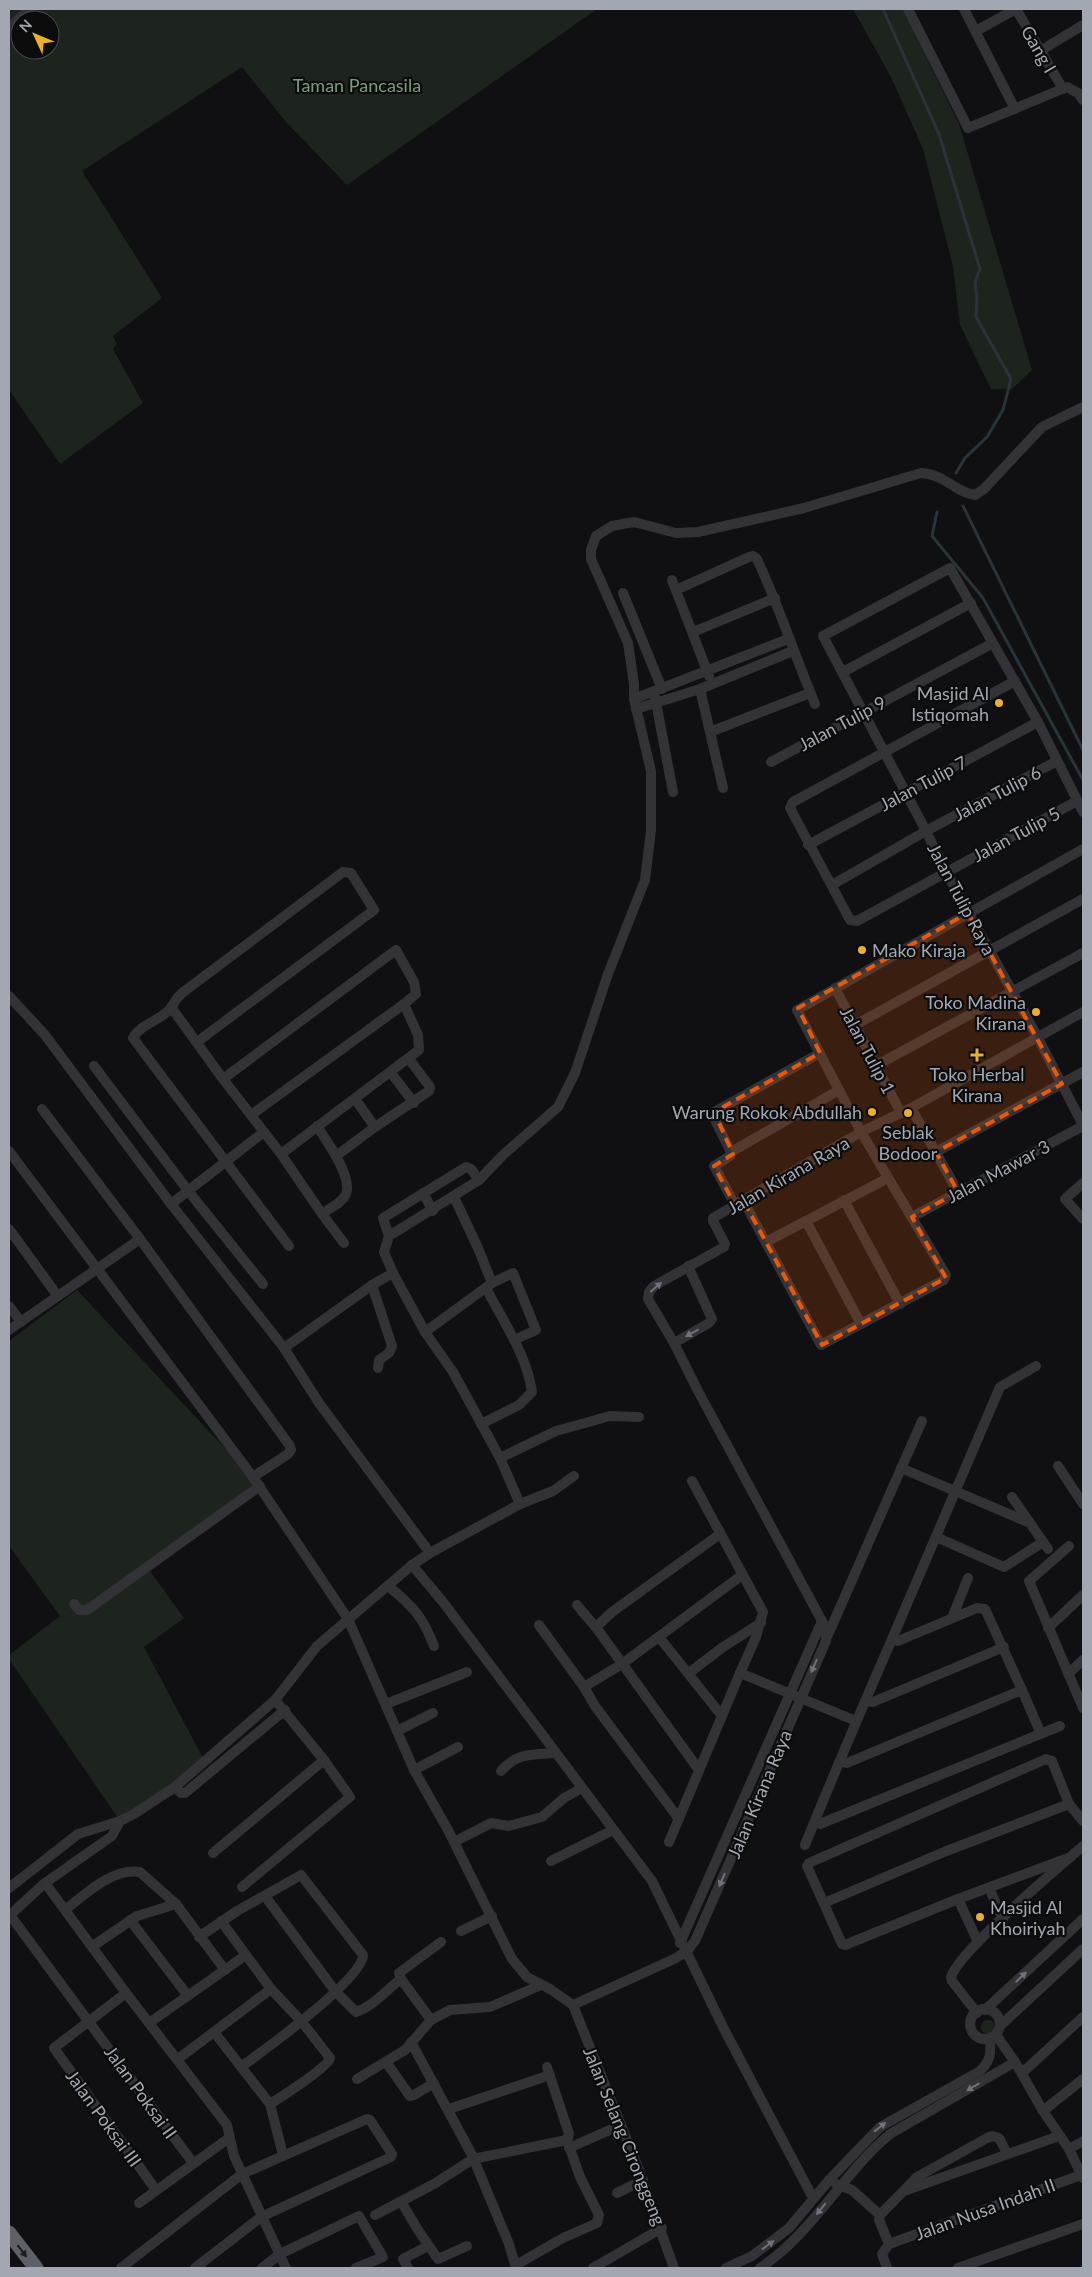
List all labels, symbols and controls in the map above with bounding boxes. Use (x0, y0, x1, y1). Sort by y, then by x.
north arrow (10, 10, 60, 60)
text: N (15, 16, 35, 35)
street label: Gang I (1017, 21, 1061, 77)
park label: Taman Pancasila (293, 74, 421, 96)
place label: Masjid Al Istiqomah (911, 682, 989, 725)
street label: Jalan Tulip 9 (794, 691, 890, 755)
marker: Masjid Al Istiqomah (993, 697, 1005, 709)
street label: Jalan Tulip 7 (875, 751, 971, 815)
street label: Jalan Tulip 6 (949, 761, 1045, 825)
street label: Jalan Tulip 5 (968, 802, 1064, 866)
street label: Jalan Tulip Raya (923, 839, 1001, 959)
place label: Mako Kiraja (872, 939, 966, 961)
marker: Mako Kiraja (856, 944, 868, 956)
place label: Toko Madina Kirana (925, 991, 1026, 1034)
street label: Jalan Tulip 1 (836, 1002, 900, 1098)
marker: Toko Madina Kirana (1030, 1006, 1042, 1018)
marker: Toko Herbal Kirana (971, 1049, 983, 1061)
place label: Toko Herbal Kirana (930, 1063, 1024, 1106)
place label: Warung Rokok Abdullah (672, 1101, 862, 1123)
marker: Warung Rokok Abdullah (866, 1106, 878, 1118)
marker: Seblak Bodoor (902, 1107, 914, 1119)
place label: Seblak Bodoor (879, 1121, 938, 1164)
street label: Jalan Kirana Raya (723, 1131, 853, 1219)
street label: Jalan Mawar 3 (943, 1135, 1053, 1207)
one-way arrow (649, 1281, 662, 1292)
one-way arrow (684, 1329, 699, 1337)
one-way arrow (810, 1659, 818, 1673)
street label: Jalan Kirana Raya (722, 1727, 796, 1861)
one-way arrow (718, 1873, 726, 1887)
place label: Masjid Al Khoiriyah (990, 1896, 1065, 1939)
marker: Masjid Al Khoiriyah (974, 1911, 986, 1923)
one-way arrow (1014, 1971, 1026, 1983)
street label: Jalan Poksai II (100, 2041, 182, 2143)
street label: Jalan Selang Cironggeng (579, 2043, 671, 2229)
street label: Jalan Poksai III (61, 2065, 147, 2171)
one-way arrow (967, 2082, 980, 2091)
one-way arrow (873, 2122, 887, 2132)
street label: Jalan Nusa Indah II (912, 2173, 1058, 2245)
one-way arrow (816, 2202, 827, 2215)
one-way arrow (761, 2240, 775, 2250)
one-way arrow (17, 2244, 28, 2257)

